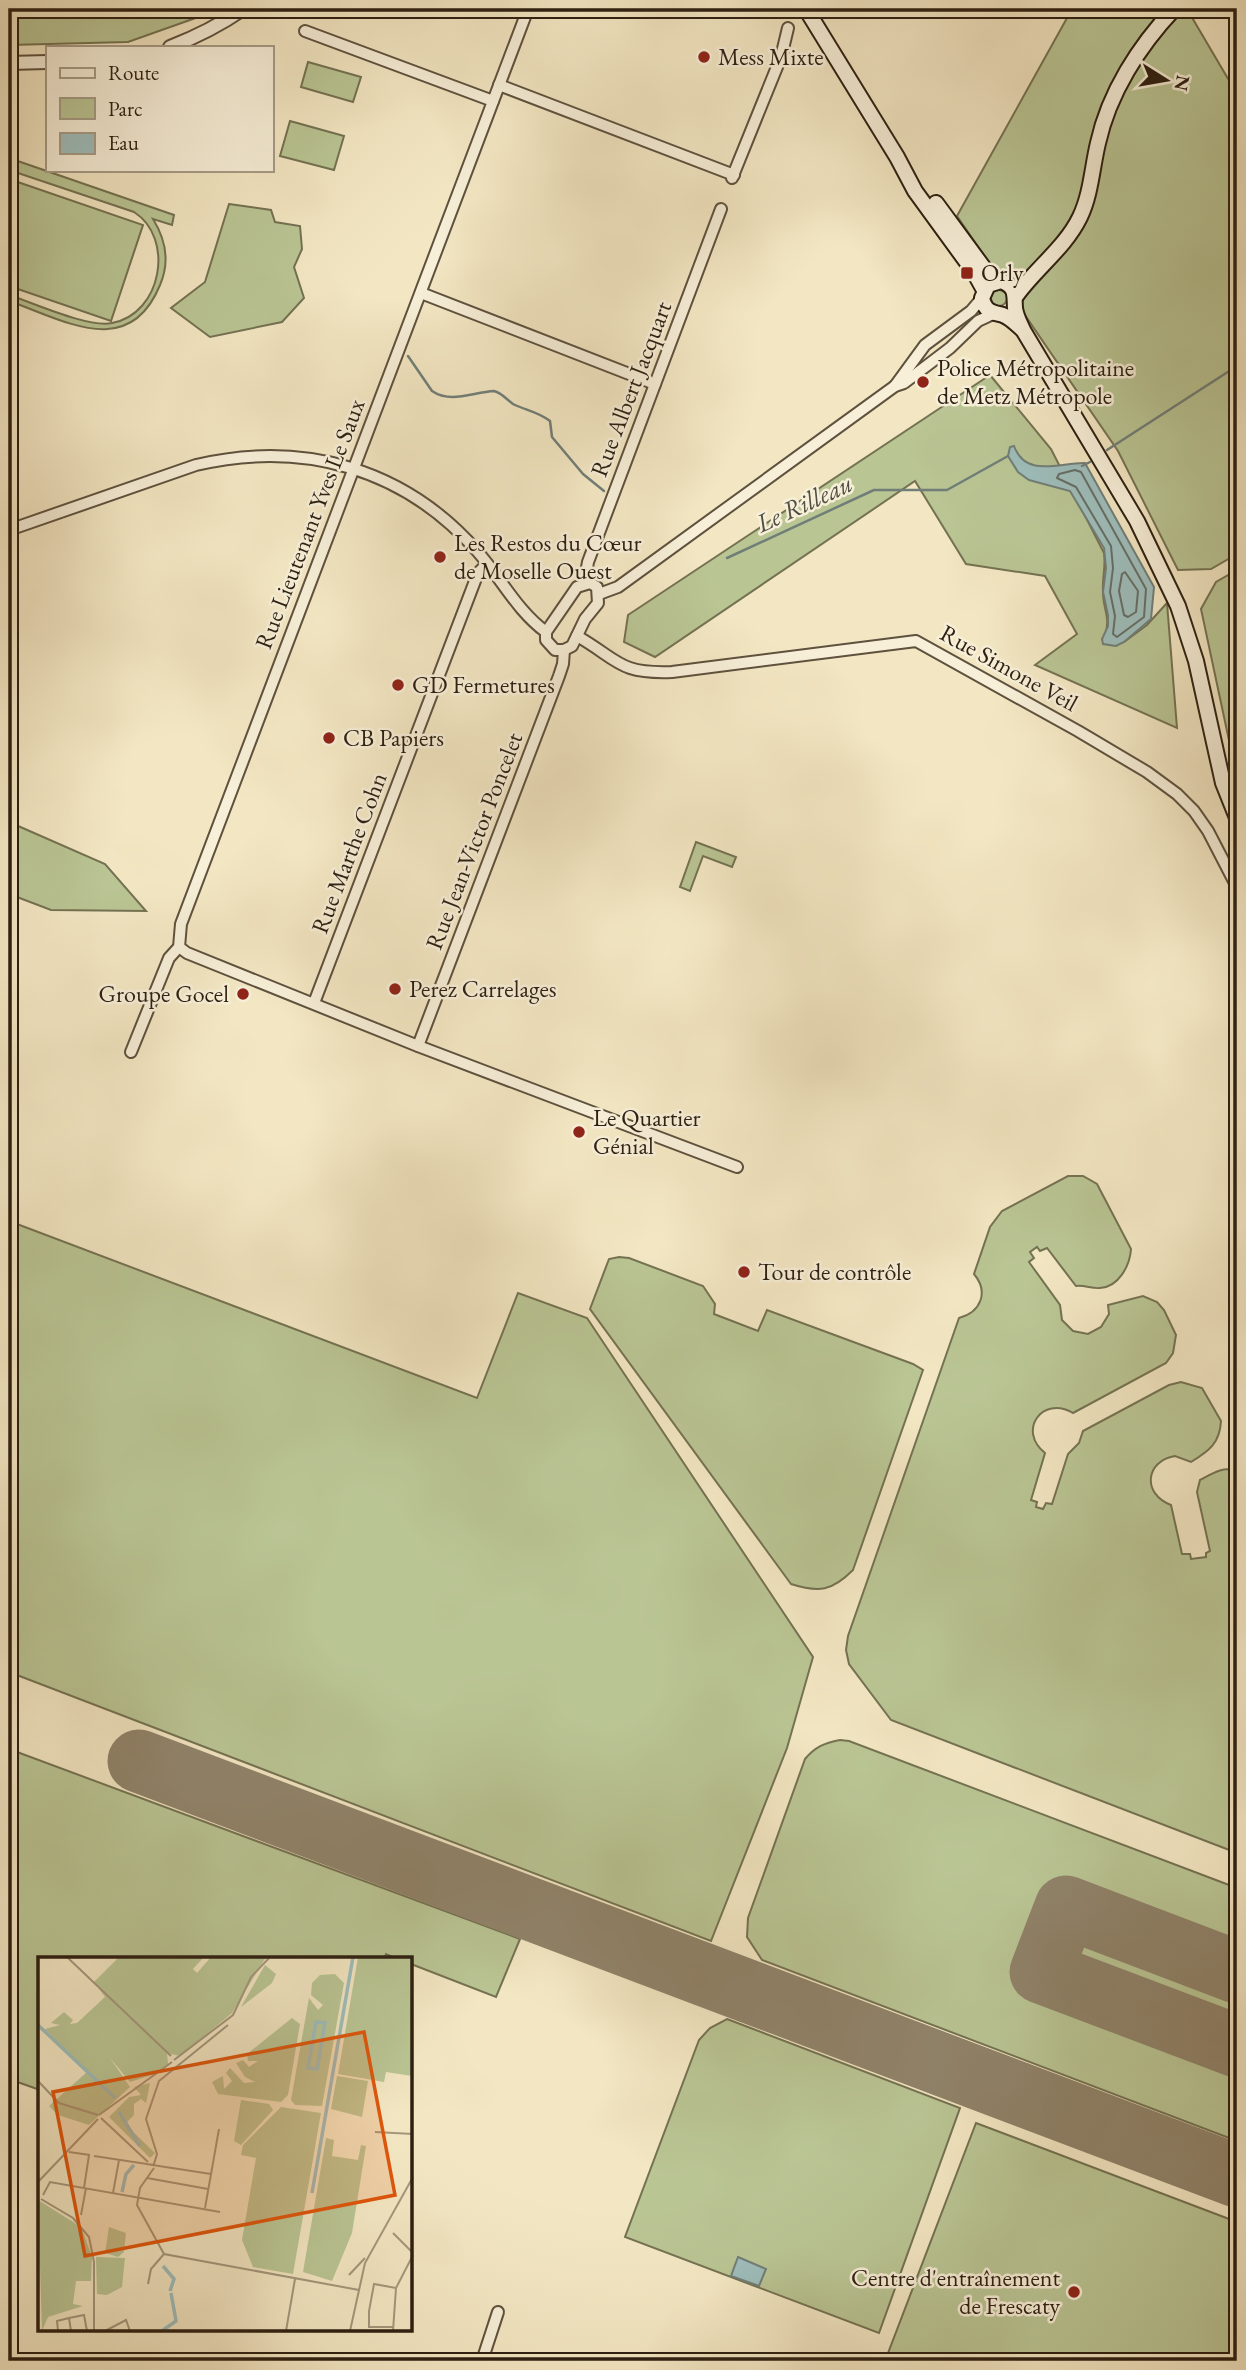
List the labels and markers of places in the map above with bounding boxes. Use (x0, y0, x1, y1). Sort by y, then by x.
place label: Mess Mixte (718, 41, 824, 72)
marker: Mess Mixte (696, 49, 712, 65)
place label: Orly (981, 257, 1024, 288)
marker: Orly (959, 265, 975, 281)
place label: Police Métropolitaine de Metz Métropole (937, 352, 1134, 411)
marker: Police Métropolitaine de Metz Métropole (915, 374, 931, 390)
place label: Les Restos du Cœur de Moselle Ouest (454, 527, 642, 586)
marker: Les Restos du Cœur de Moselle Ouest (432, 549, 448, 565)
place label: GD Fermetures (412, 669, 555, 700)
marker: GD Fermetures (390, 677, 406, 693)
place label: CB Papiers (343, 722, 444, 753)
marker: CB Papiers (321, 730, 337, 746)
place label: Perez Carrelages (409, 973, 557, 1004)
place label: Groupe Gocel (99, 978, 229, 1009)
marker: Perez Carrelages (387, 981, 403, 997)
marker: Groupe Gocel (235, 986, 251, 1002)
place label: Le Quartier Génial (593, 1102, 701, 1161)
marker: Le Quartier Génial (571, 1124, 587, 1140)
place label: Tour de contrôle (758, 1256, 911, 1287)
marker: Tour de contrôle (736, 1264, 752, 1280)
place label: Centre d'entraînement de Frescaty (851, 2262, 1060, 2321)
marker: Centre d'entraînement de Frescaty (1066, 2284, 1082, 2300)

